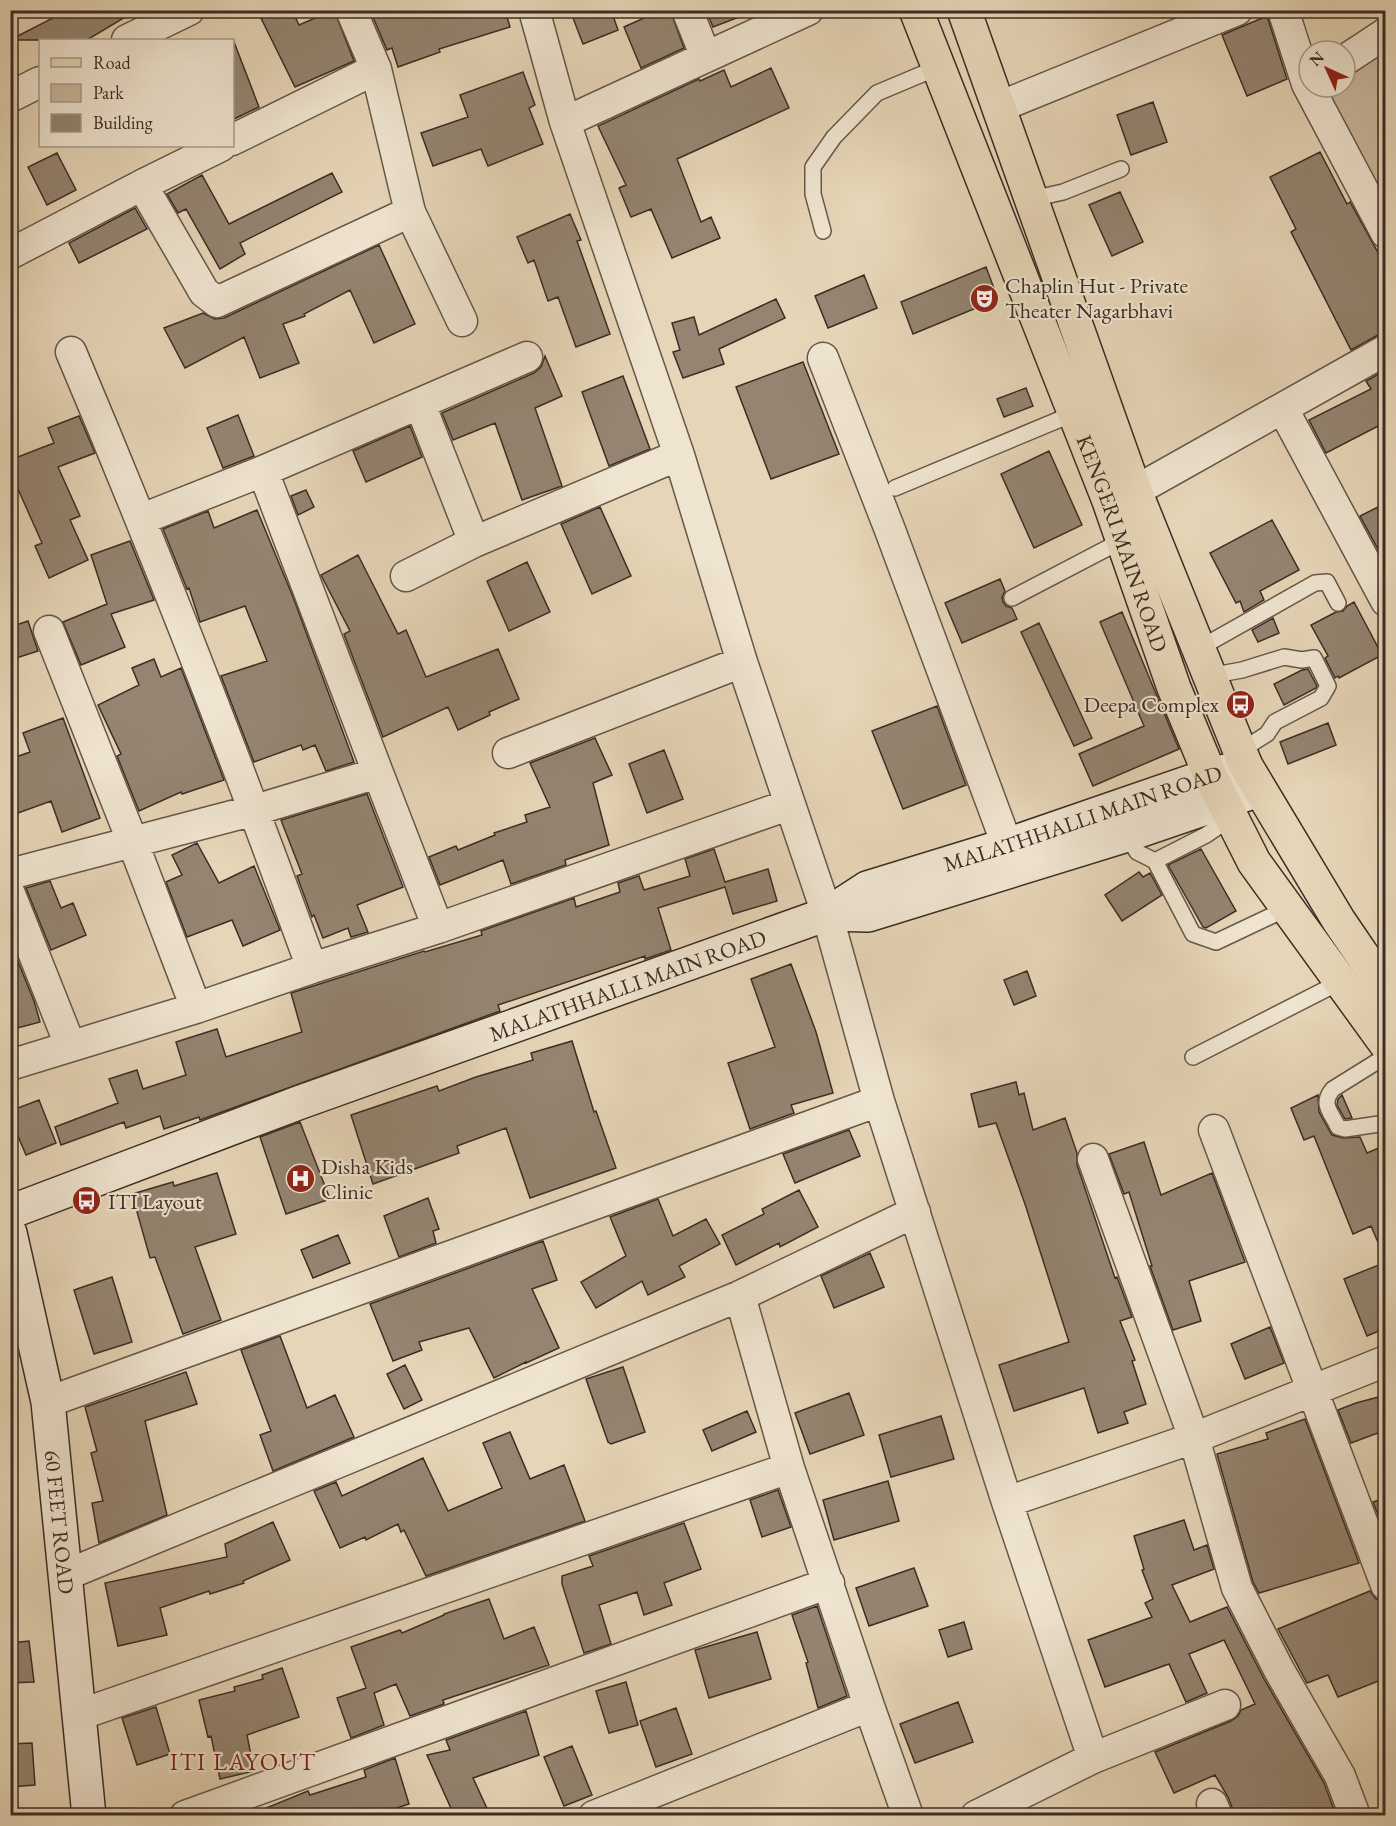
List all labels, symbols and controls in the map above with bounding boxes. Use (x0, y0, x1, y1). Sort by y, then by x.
legend (39, 39, 234, 147)
north arrow (1297, 39, 1357, 99)
text: N (1305, 47, 1329, 71)
text: Road (93, 51, 132, 74)
text: Park (93, 81, 124, 104)
text: Building (93, 111, 153, 134)
place label: Chaplin Hut - Private Theater Nagarbhavi (1005, 271, 1189, 325)
theatre icon: Chaplin Hut - Private Theater Nagarbhavi (968, 282, 1000, 314)
street label: KENGERI MAIN ROAD (1070, 431, 1175, 656)
bus stop icon: Deepa Complex (1224, 688, 1256, 720)
place label: Deepa Complex (1084, 690, 1220, 719)
street label: MALATHHALLI MAIN ROAD (940, 758, 1225, 878)
street label: MALATHHALLI MAIN ROAD (485, 922, 770, 1048)
place label: Disha Kids Clinic (321, 1152, 413, 1206)
hospital icon: Disha Kids Clinic (284, 1163, 316, 1195)
bus stop icon: ITI Layout (71, 1185, 103, 1217)
place label: ITI Layout (108, 1187, 202, 1216)
street label: 60 FEET ROAD (38, 1449, 81, 1595)
district label: ITI LAYOUT (170, 1746, 316, 1777)

